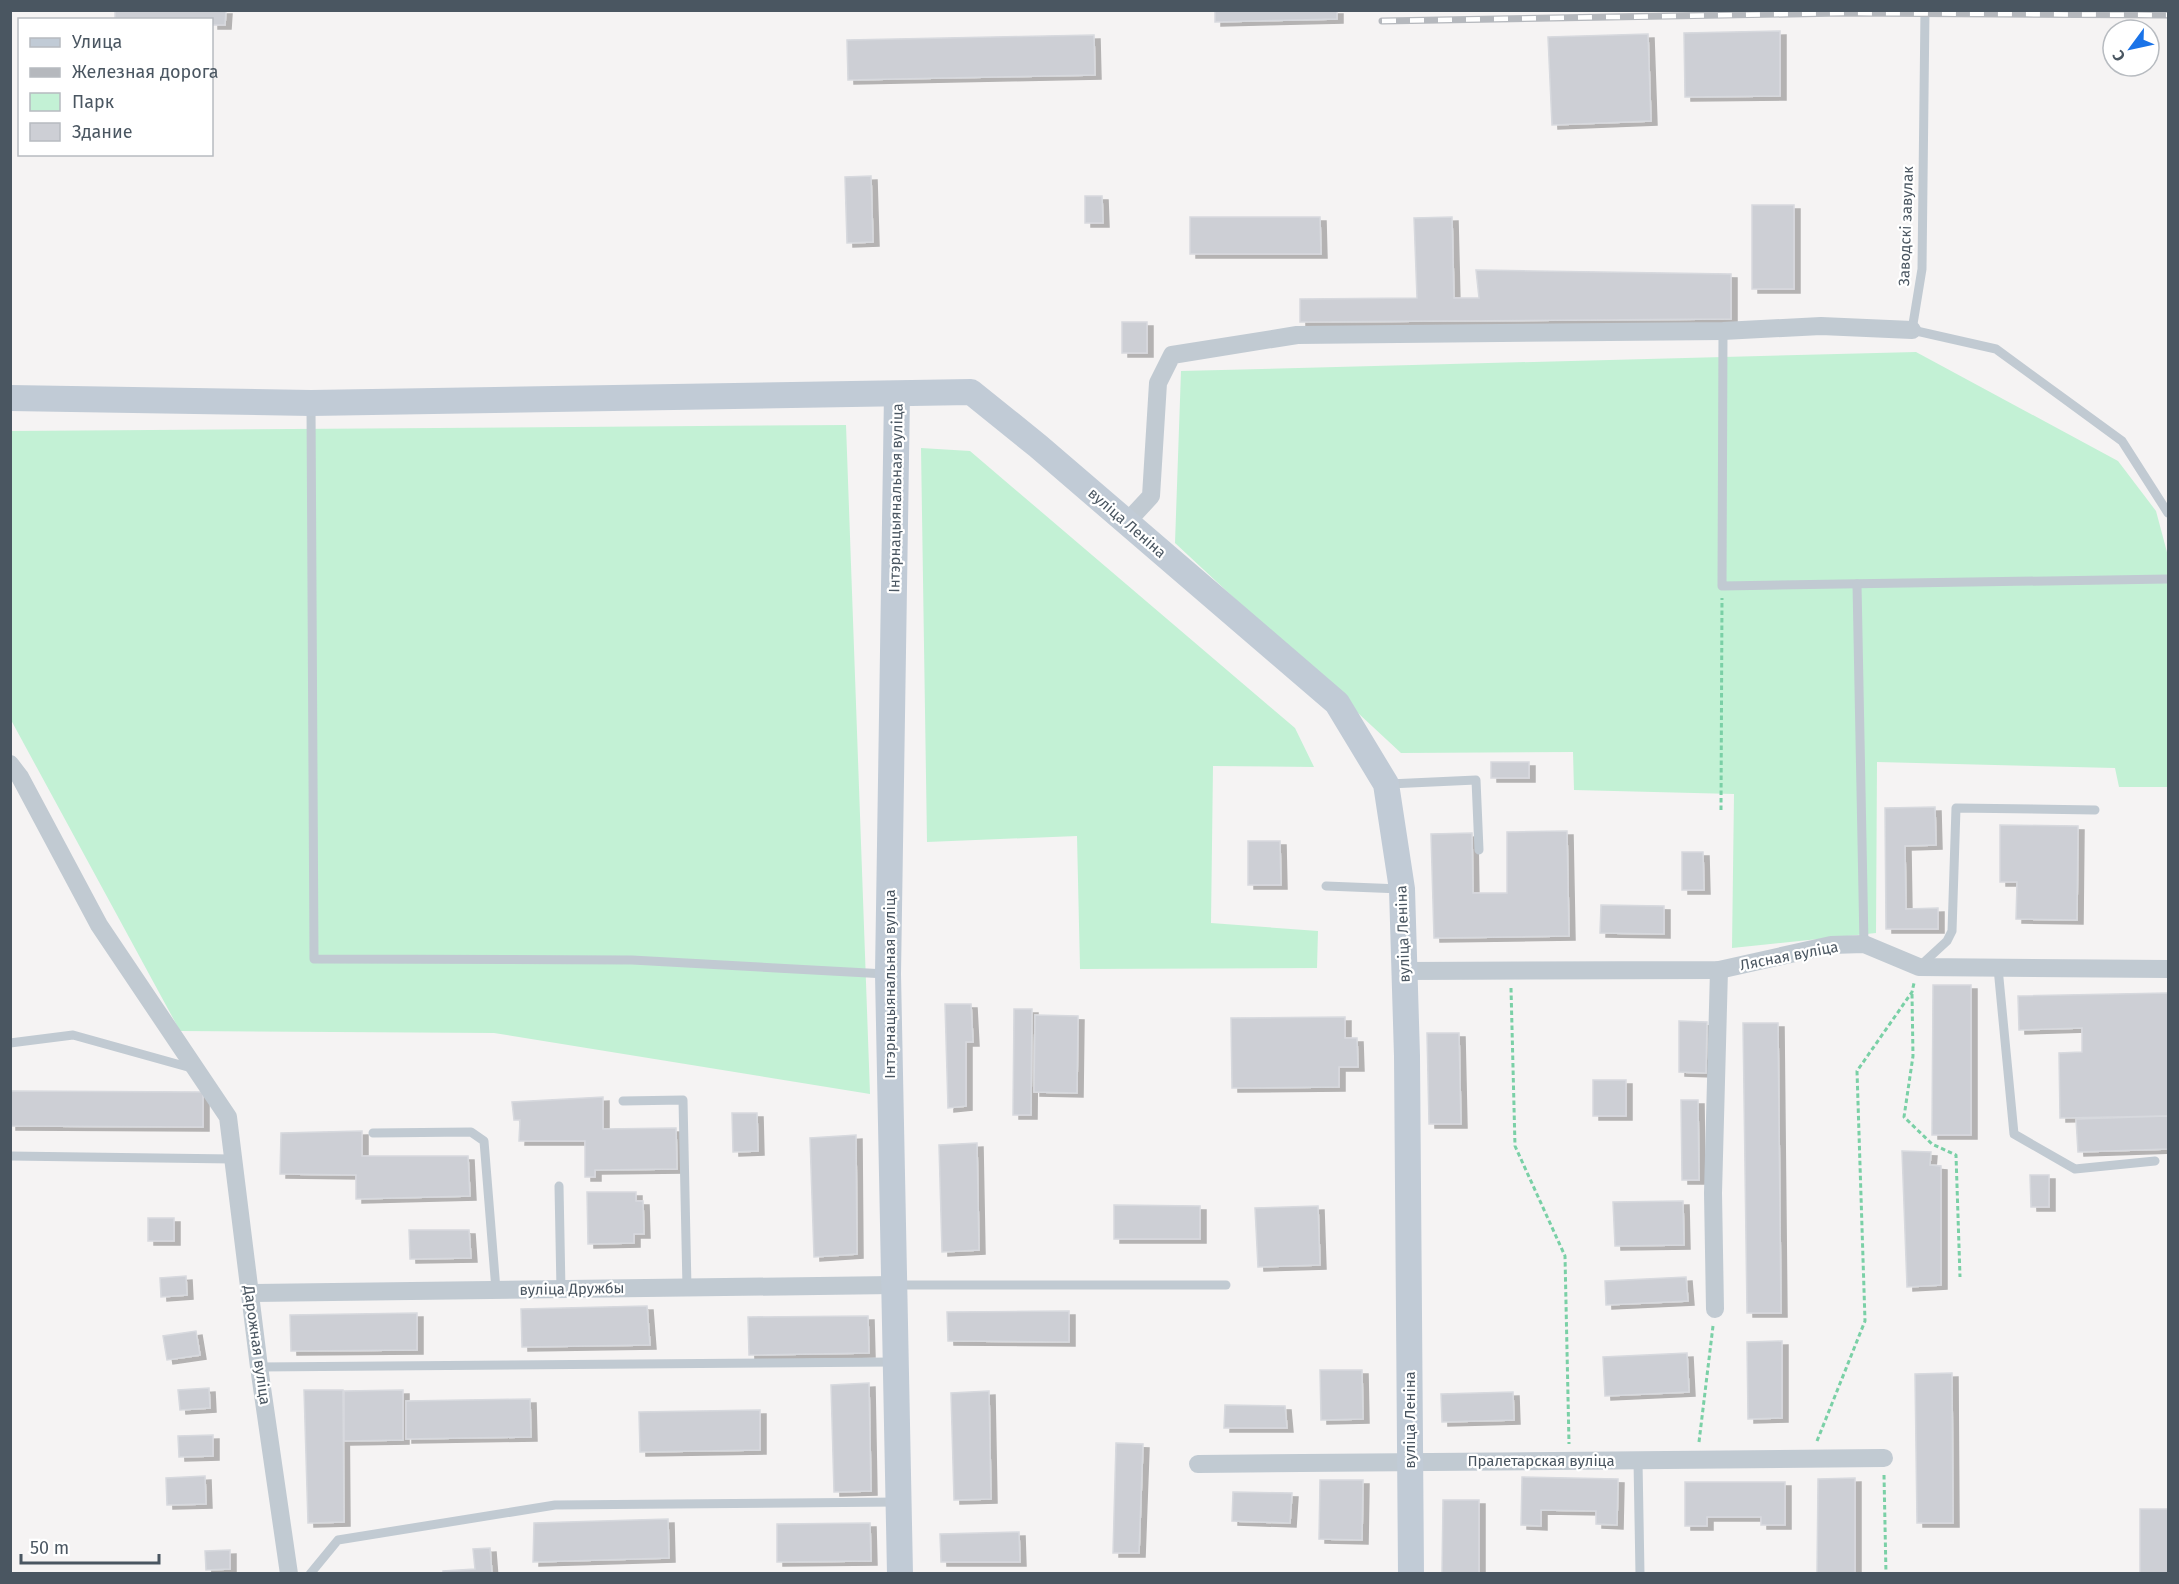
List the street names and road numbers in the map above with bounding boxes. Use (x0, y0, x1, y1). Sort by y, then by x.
street label: Заводскі завулак (1895, 165, 1917, 286)
street label: Інтэрнацыянальная вуліца (885, 403, 907, 593)
street label: вуліца Леніна (1084, 484, 1170, 562)
street label: вуліца Леніна (1392, 885, 1414, 983)
street label: Інтэрнацыянальная вуліца (881, 889, 899, 1079)
street label: Лясная вуліца (1738, 938, 1840, 974)
street label: вуліца Дружбы (519, 1279, 625, 1299)
street label: Дарожная вуліца (240, 1283, 274, 1406)
street label: вуліца Леніна (1401, 1371, 1419, 1469)
street label: Пралетарская вуліца (1467, 1452, 1615, 1470)

